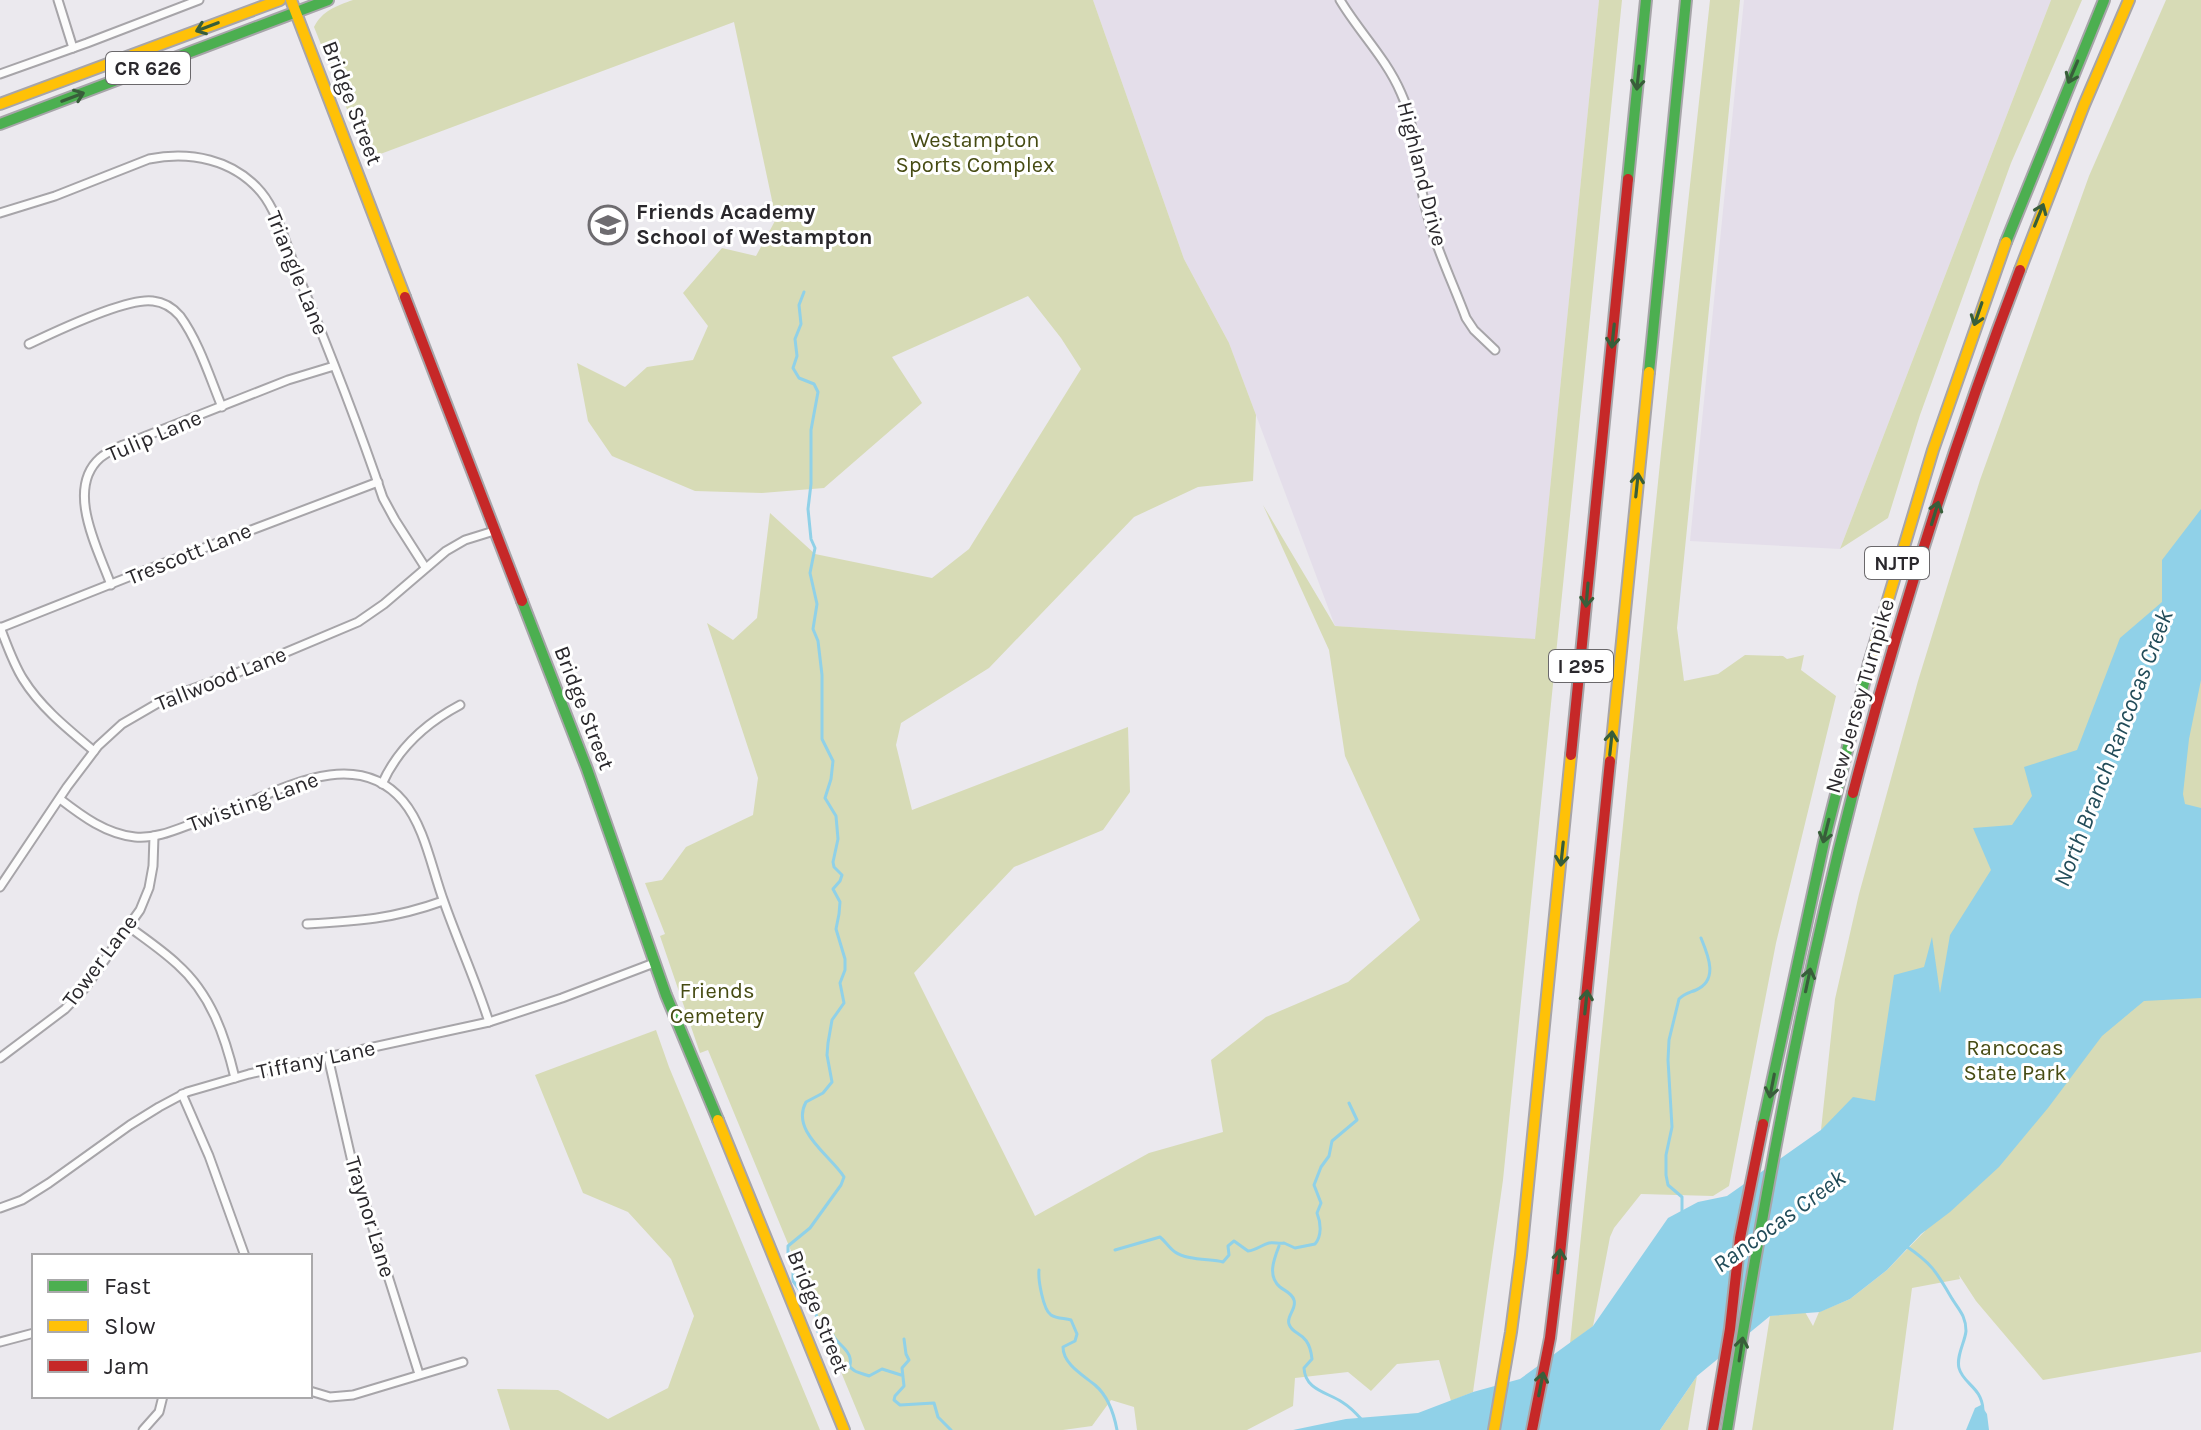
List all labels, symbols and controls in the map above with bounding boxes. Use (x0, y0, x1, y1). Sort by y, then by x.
one-way arrow (195, 21, 220, 35)
street label: Bridge Street (316, 37, 388, 169)
road number: CR 626 (106, 52, 190, 84)
one-way arrow (2064, 59, 2079, 83)
one-way arrow (1631, 64, 1646, 91)
one-way arrow (60, 89, 85, 103)
street label: Highland Drive (1391, 99, 1453, 249)
park label: Westampton Sports Complex (896, 127, 1054, 178)
place label: Friends Academy School of Westampton (636, 199, 873, 250)
one-way arrow (2033, 203, 2048, 228)
school or university icon: Friends Academy School of Westampton (587, 204, 629, 246)
street label: Triangle Lane (260, 207, 334, 339)
one-way arrow (1970, 301, 1985, 326)
one-way arrow (1605, 322, 1620, 349)
street label: Tulip Lane (103, 404, 205, 468)
one-way arrow (1630, 472, 1645, 499)
one-way arrow (1928, 501, 1943, 527)
street label: Trescott Lane (123, 517, 255, 591)
road number: NJTP (1865, 547, 1929, 579)
one-way arrow (1580, 581, 1595, 608)
street label: New Jersey Turnpike (1820, 596, 1900, 796)
water label: North Branch Rancocas Creek (2047, 605, 2179, 890)
street label: Tallwood Lane (152, 641, 290, 717)
street label: Bridge Street (548, 642, 620, 774)
road number: I 295 (1549, 650, 1613, 682)
one-way arrow (1604, 731, 1619, 757)
street label: Twisting Lane (184, 766, 322, 838)
one-way arrow (1818, 818, 1833, 844)
one-way arrow (1554, 840, 1569, 867)
street label: Tower Lane (57, 910, 143, 1012)
one-way arrow (1801, 968, 1816, 993)
park label: Friends Cemetery (670, 978, 764, 1029)
one-way arrow (1578, 989, 1593, 1016)
street label: Tiffany Lane (254, 1035, 378, 1085)
park label: Rancocas State Park (1963, 1035, 2067, 1086)
one-way arrow (1763, 1072, 1778, 1098)
street label: Traynor Lane (339, 1153, 401, 1281)
water label: Rancocas Creek (1707, 1163, 1851, 1278)
street label: Bridge Street (781, 1247, 855, 1377)
one-way arrow (1552, 1248, 1567, 1275)
legend (32, 1254, 312, 1398)
text: Fast (104, 1272, 151, 1300)
text: Slow (104, 1312, 156, 1340)
one-way arrow (1734, 1337, 1749, 1363)
text: Jam (104, 1352, 149, 1380)
one-way arrow (1535, 1372, 1550, 1397)

